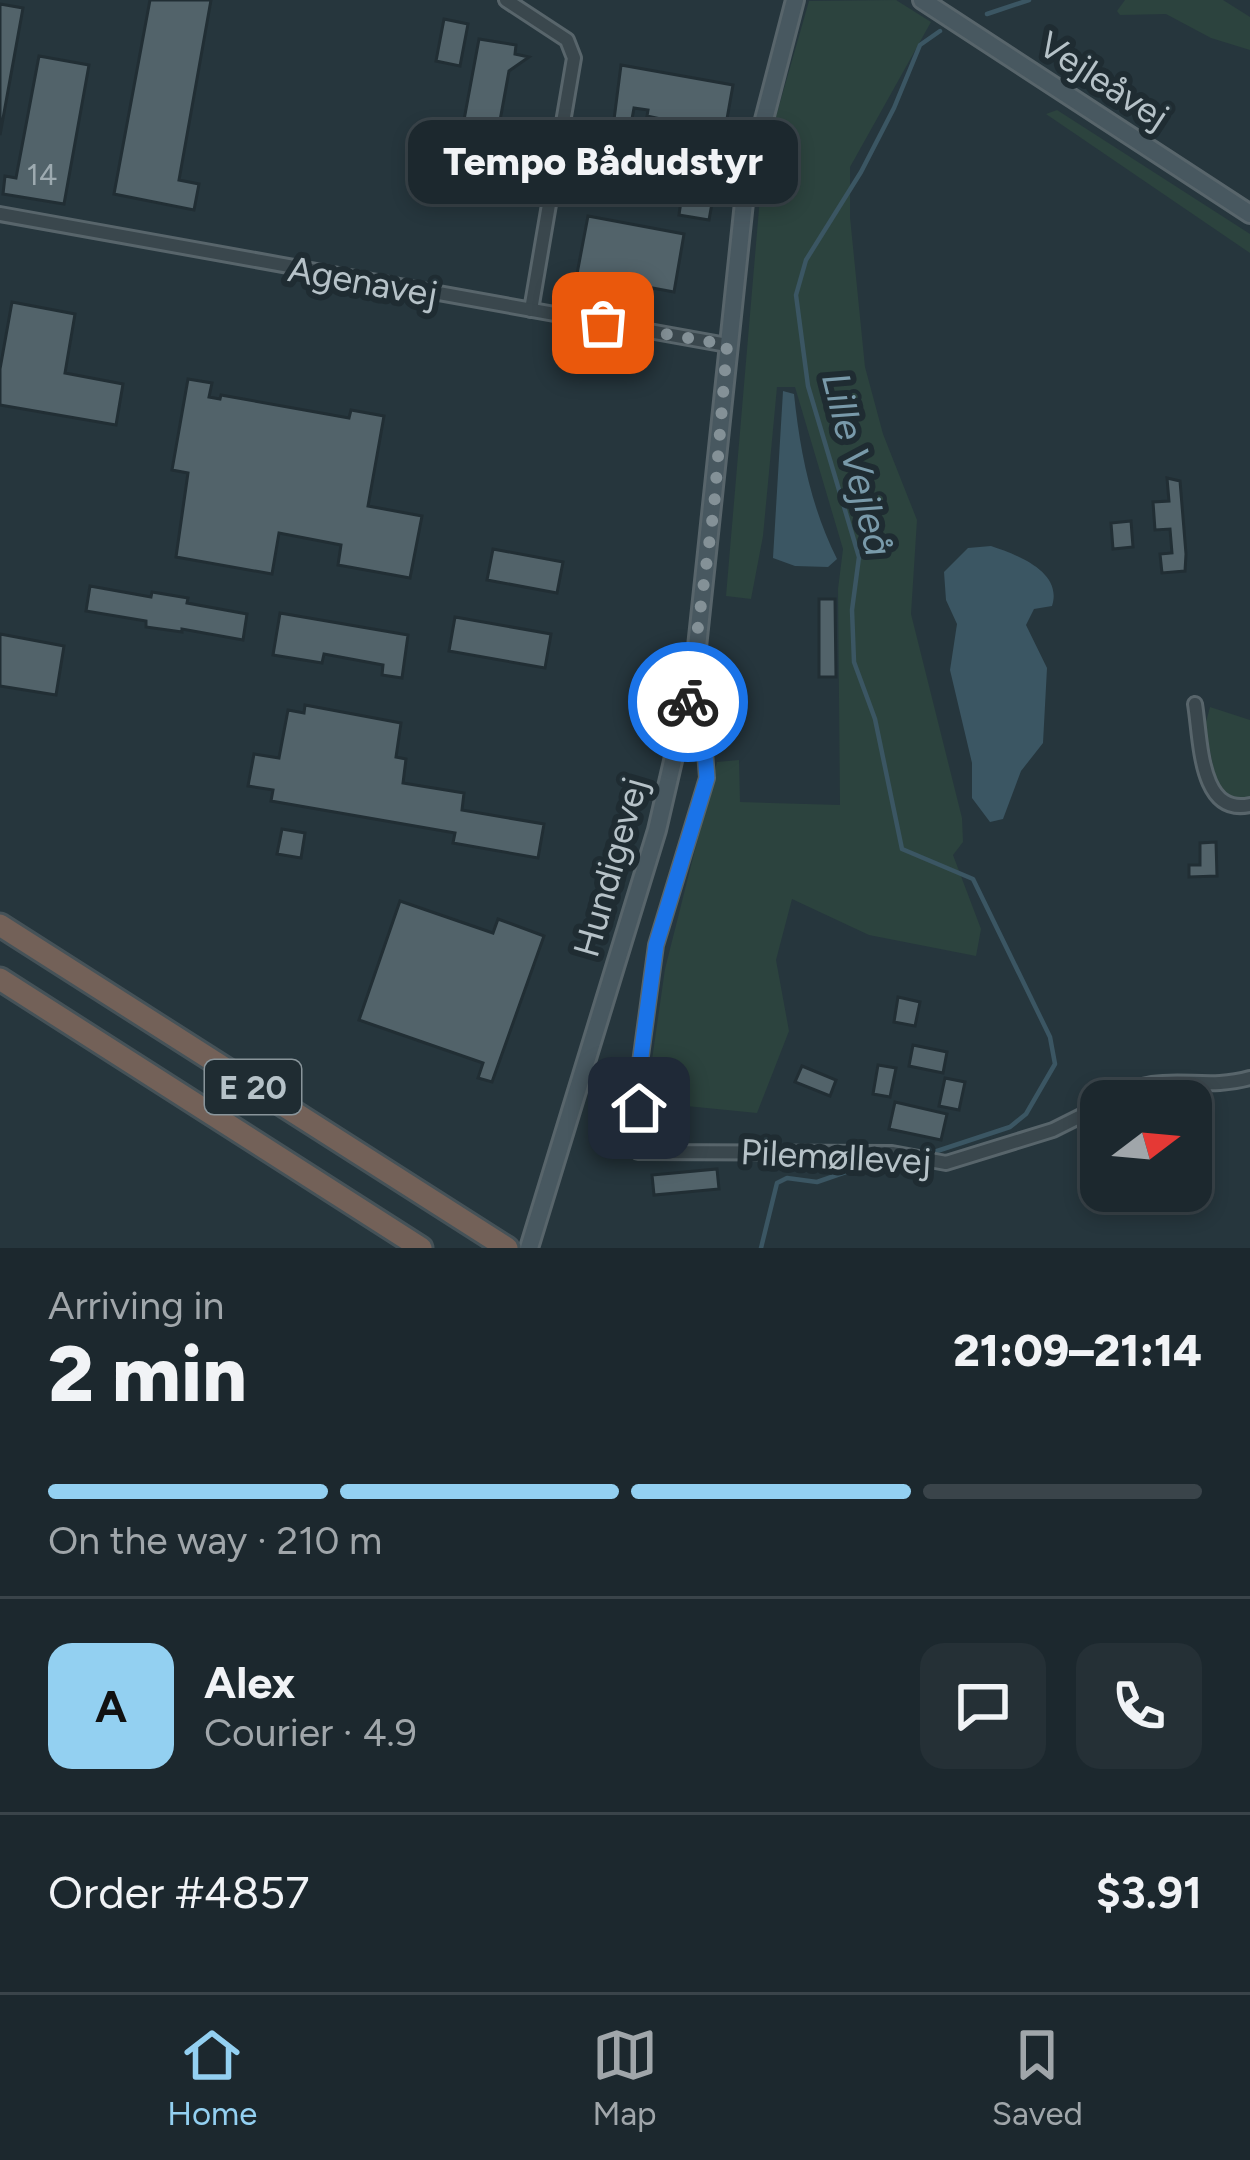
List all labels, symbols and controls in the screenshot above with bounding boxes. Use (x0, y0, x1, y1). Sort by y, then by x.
street label: Vejleåvej (1031, 23, 1177, 138)
callout: Tempo Bådudstyr (408, 119, 798, 203)
text: Tempo Bådudstyr (443, 138, 763, 185)
house number: 14 (26, 156, 58, 193)
street label: Agenavej (285, 247, 441, 316)
pin (552, 272, 654, 374)
icon: bag (570, 290, 636, 356)
water label: Lille Vejleå (812, 368, 903, 561)
courier (628, 642, 748, 762)
icon: bike (655, 669, 721, 735)
street label: Hundigevej (564, 772, 657, 962)
pin (588, 1057, 690, 1159)
road number: E 20 (205, 1060, 301, 1114)
icon: home (606, 1075, 672, 1141)
north arrow (1080, 1080, 1212, 1212)
map controls (1080, 1080, 1212, 1212)
street label: Pilemøllevej (740, 1130, 932, 1183)
text: Arriving in (48, 1282, 224, 1329)
text: 21:09–21:14 (953, 1323, 1202, 1377)
text: 2 min (48, 1327, 247, 1421)
text: On the way · 210 m (48, 1517, 382, 1564)
button: chat (920, 1643, 1046, 1769)
button: phone (1076, 1643, 1202, 1769)
text: Alex (204, 1655, 295, 1709)
text: A (95, 1679, 127, 1733)
text: Courier · 4.9 (204, 1709, 417, 1756)
text: Order #4857 (48, 1865, 309, 1919)
text: $3.91 (1096, 1865, 1202, 1919)
tab: Home (167, 2022, 257, 2133)
tab: Map (592, 2022, 658, 2133)
tab: Saved (992, 2022, 1083, 2133)

